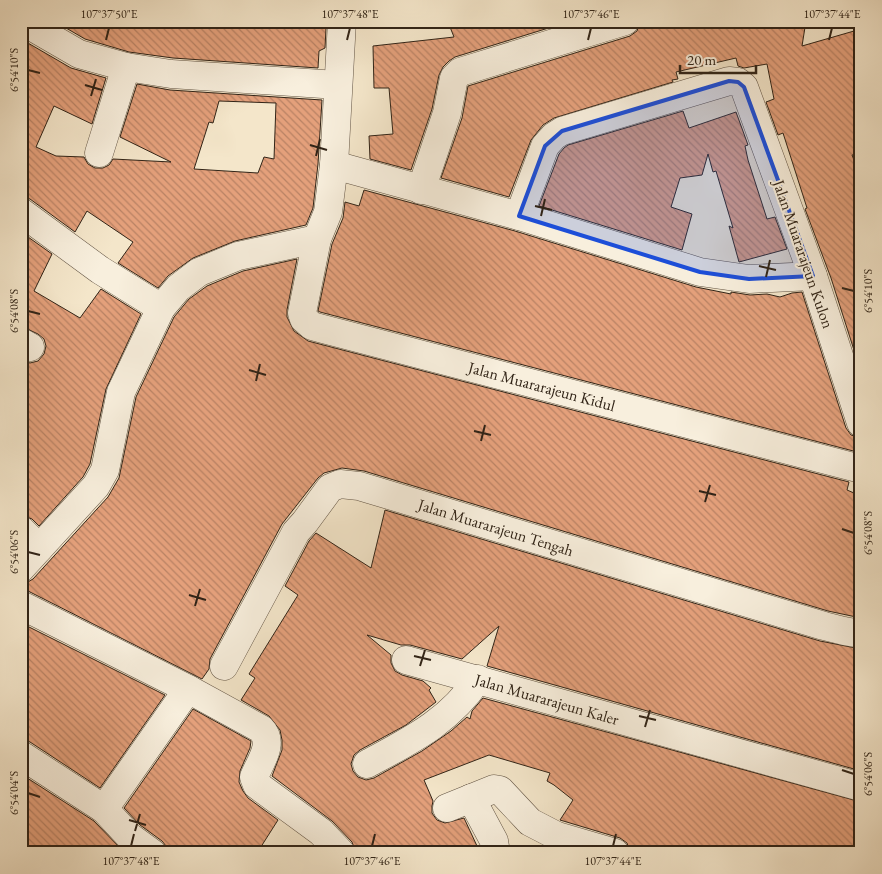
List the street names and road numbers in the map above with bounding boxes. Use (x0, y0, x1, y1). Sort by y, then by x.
street label: Jalan Muararajeun Kulon (768, 175, 839, 332)
street label: Jalan Muararajeun Kidul (464, 356, 618, 416)
street label: Jalan Muararajeun Tengah (414, 493, 576, 561)
street label: Jalan Muararajeun Kaler (470, 668, 622, 730)

